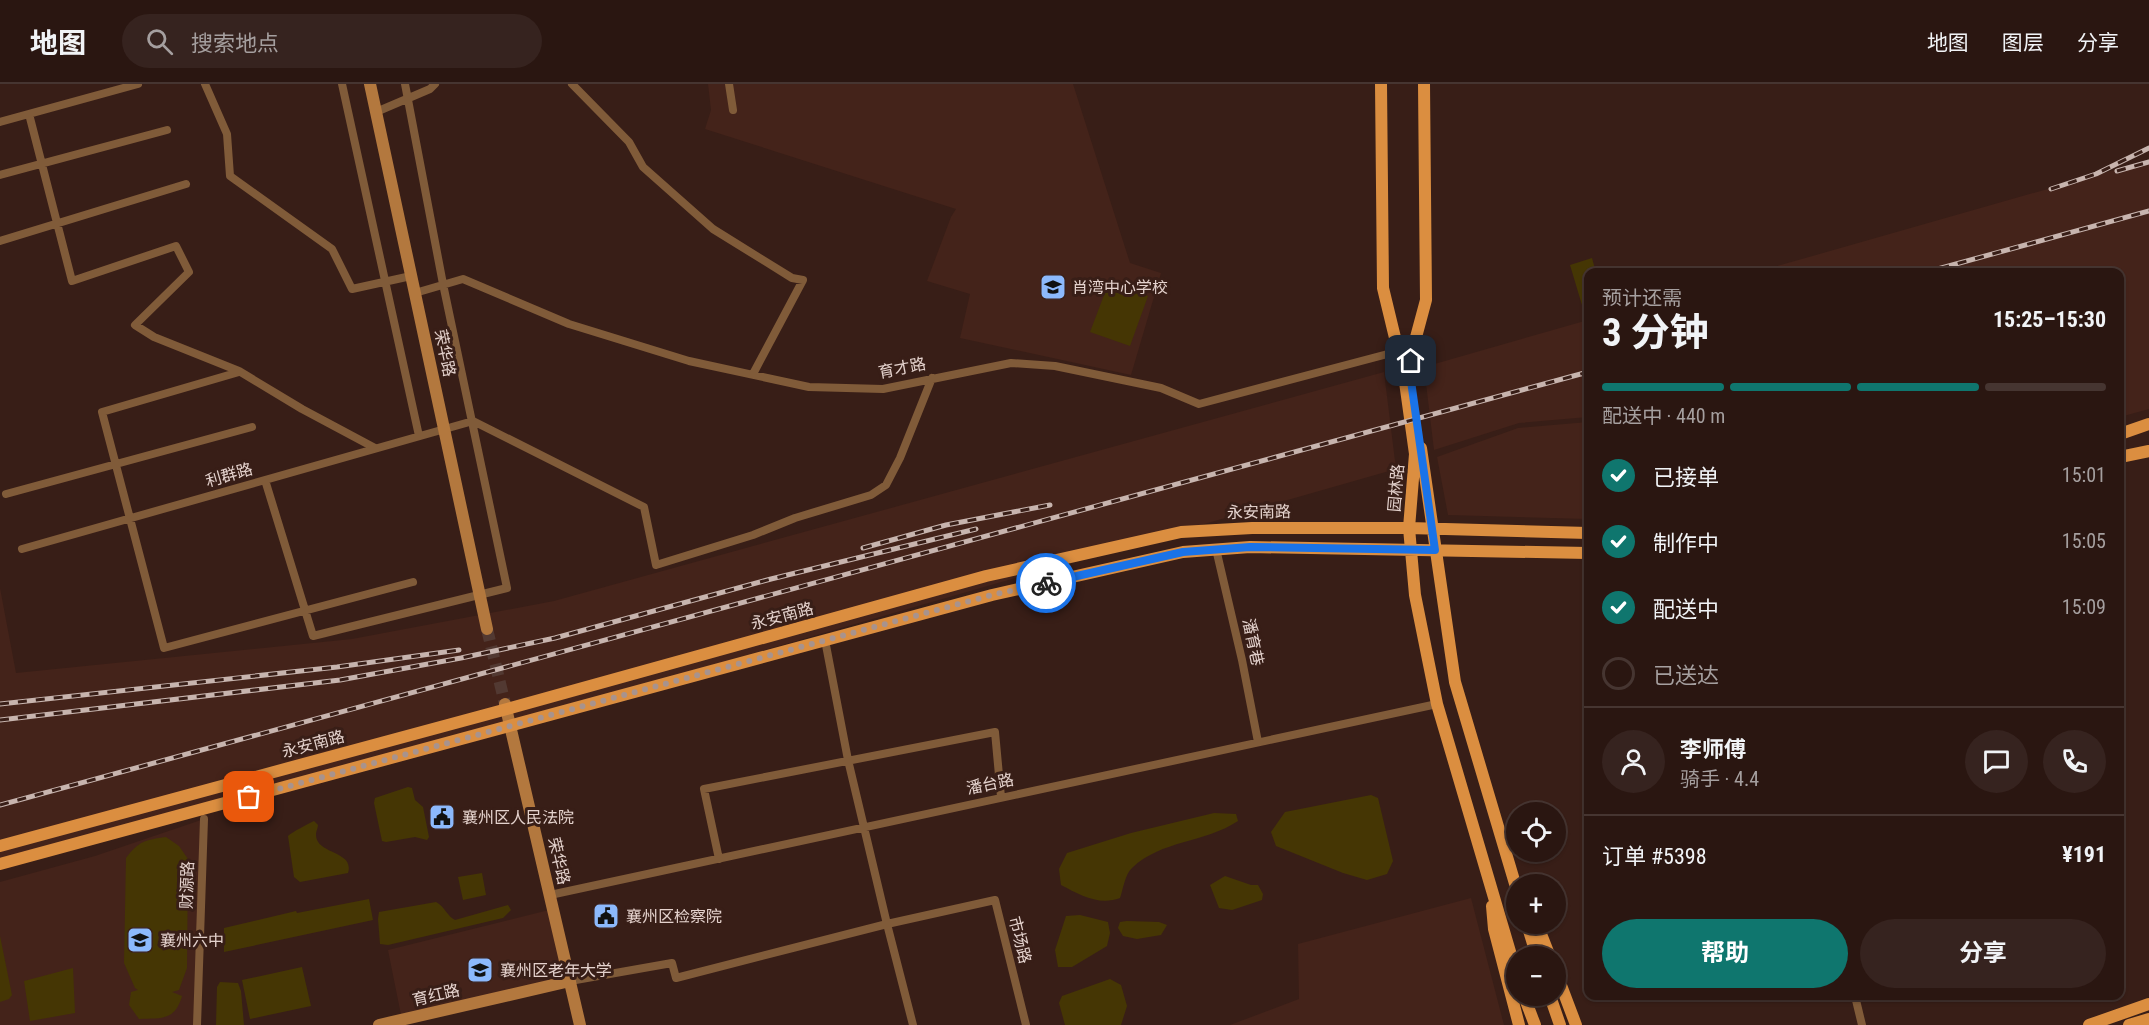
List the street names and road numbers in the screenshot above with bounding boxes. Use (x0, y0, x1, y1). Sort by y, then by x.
street label: 荣华路 (431, 328, 459, 378)
street label: 育才路 (877, 354, 927, 382)
street label: 利群路 (203, 459, 255, 491)
street label: 园林路 (1384, 463, 1408, 513)
street label: 永安南路 (1227, 502, 1291, 522)
street label: 永安南路 (749, 599, 815, 633)
street label: 潘育巷 (1239, 617, 1267, 667)
street label: 永安南路 (280, 727, 346, 761)
street label: 潘台路 (965, 770, 1015, 798)
street label: 荣华路 (544, 835, 574, 887)
street label: 财源路 (177, 861, 197, 909)
street label: 市场路 (1005, 914, 1035, 966)
street label: 育红路 (410, 980, 462, 1010)

